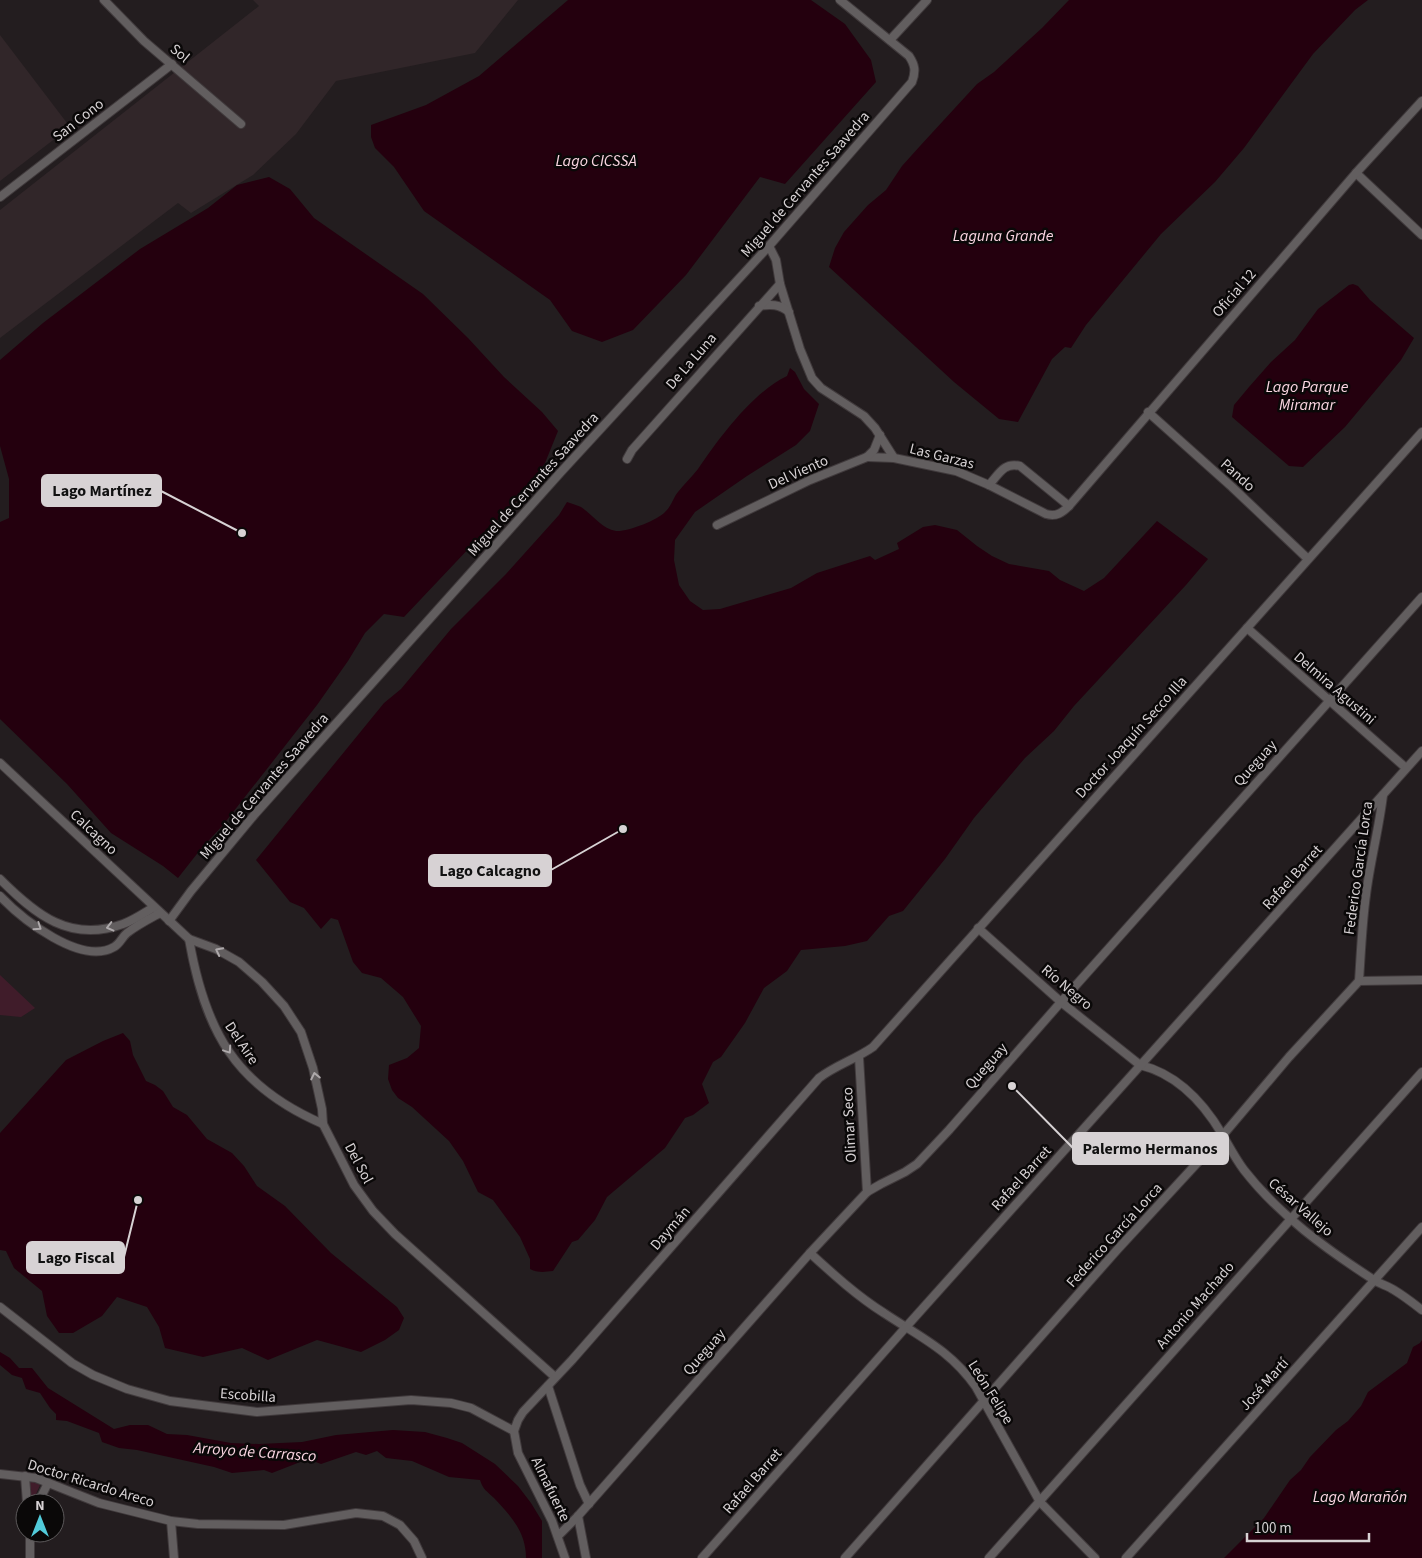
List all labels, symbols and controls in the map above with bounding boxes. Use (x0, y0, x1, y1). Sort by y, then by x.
street label: Sol (165, 39, 194, 68)
street label: San Cono (48, 94, 108, 147)
street label: Miguel de Cervantes Saavedra (736, 107, 875, 262)
water label: Lago CICSSA (555, 150, 637, 172)
water label: Laguna Grande (953, 225, 1054, 247)
street label: Oficial 12 (1207, 265, 1261, 322)
street label: De La Luna (661, 329, 722, 394)
water label: Lago Parque Miramar (1266, 376, 1349, 416)
street label: Miguel de Cervantes Saavedra (463, 408, 604, 561)
street label: Las Garzas (907, 438, 976, 475)
street label: Del Viento (765, 450, 832, 495)
street label: Pando (1216, 454, 1260, 497)
callout: Lago Martínez (42, 475, 161, 506)
text: Lago Martínez (52, 480, 152, 502)
street label: Delmira Agustini (1289, 647, 1380, 730)
street label: Doctor Joaquín Secco Illa (1071, 672, 1192, 803)
street label: Miguel de Cervantes Saavedra (195, 709, 334, 864)
street label: Queguay (1229, 736, 1282, 791)
street label: Federico García Lorca (1339, 800, 1378, 936)
street label: Calcagno (65, 805, 122, 860)
street label: Rafael Barret (1257, 840, 1327, 914)
callout: Lago Calcagno (429, 855, 551, 886)
text: Lago Calcagno (439, 860, 541, 882)
one-way arrow (32, 921, 41, 930)
one-way arrow (106, 921, 115, 932)
one-way arrow (216, 947, 225, 957)
street label: Río Negro (1037, 960, 1097, 1015)
street label: Del Aire (220, 1018, 264, 1069)
street label: Queguay (960, 1038, 1013, 1094)
one-way arrow (222, 1044, 231, 1054)
one-way arrow (310, 1071, 321, 1080)
street label: Olimar Seco (837, 1087, 862, 1163)
callout: Palermo Hermanos (1073, 1133, 1228, 1164)
text: Palermo Hermanos (1082, 1138, 1218, 1160)
street label: Del Sol (339, 1139, 378, 1187)
street label: Rafael Barret (986, 1141, 1056, 1215)
street label: César Vallejo (1264, 1173, 1338, 1242)
street label: Federico García Lorca (1062, 1178, 1167, 1292)
street label: Daymán (645, 1202, 695, 1255)
callout: Lago Fiscal (27, 1242, 124, 1273)
text: Lago Fiscal (37, 1247, 115, 1269)
street label: Antonio Machado (1151, 1257, 1239, 1354)
street label: Queguay (678, 1324, 731, 1380)
street label: José Martí (1235, 1352, 1295, 1415)
street label: León Felipe (963, 1356, 1019, 1428)
street label: Escobilla (219, 1383, 277, 1408)
water label: Arroyo de Carrasco (192, 1437, 317, 1467)
street label: Rafael Barret (718, 1444, 787, 1519)
street label: Almafuerte (526, 1453, 575, 1525)
street label: Doctor Ricardo Areco (25, 1454, 157, 1513)
water label: Lago Marañón (1313, 1486, 1407, 1508)
north arrow (15, 1493, 65, 1543)
text: N (35, 1496, 45, 1516)
scale bar (1247, 1510, 1370, 1542)
text: 100 m (1254, 1518, 1292, 1539)

